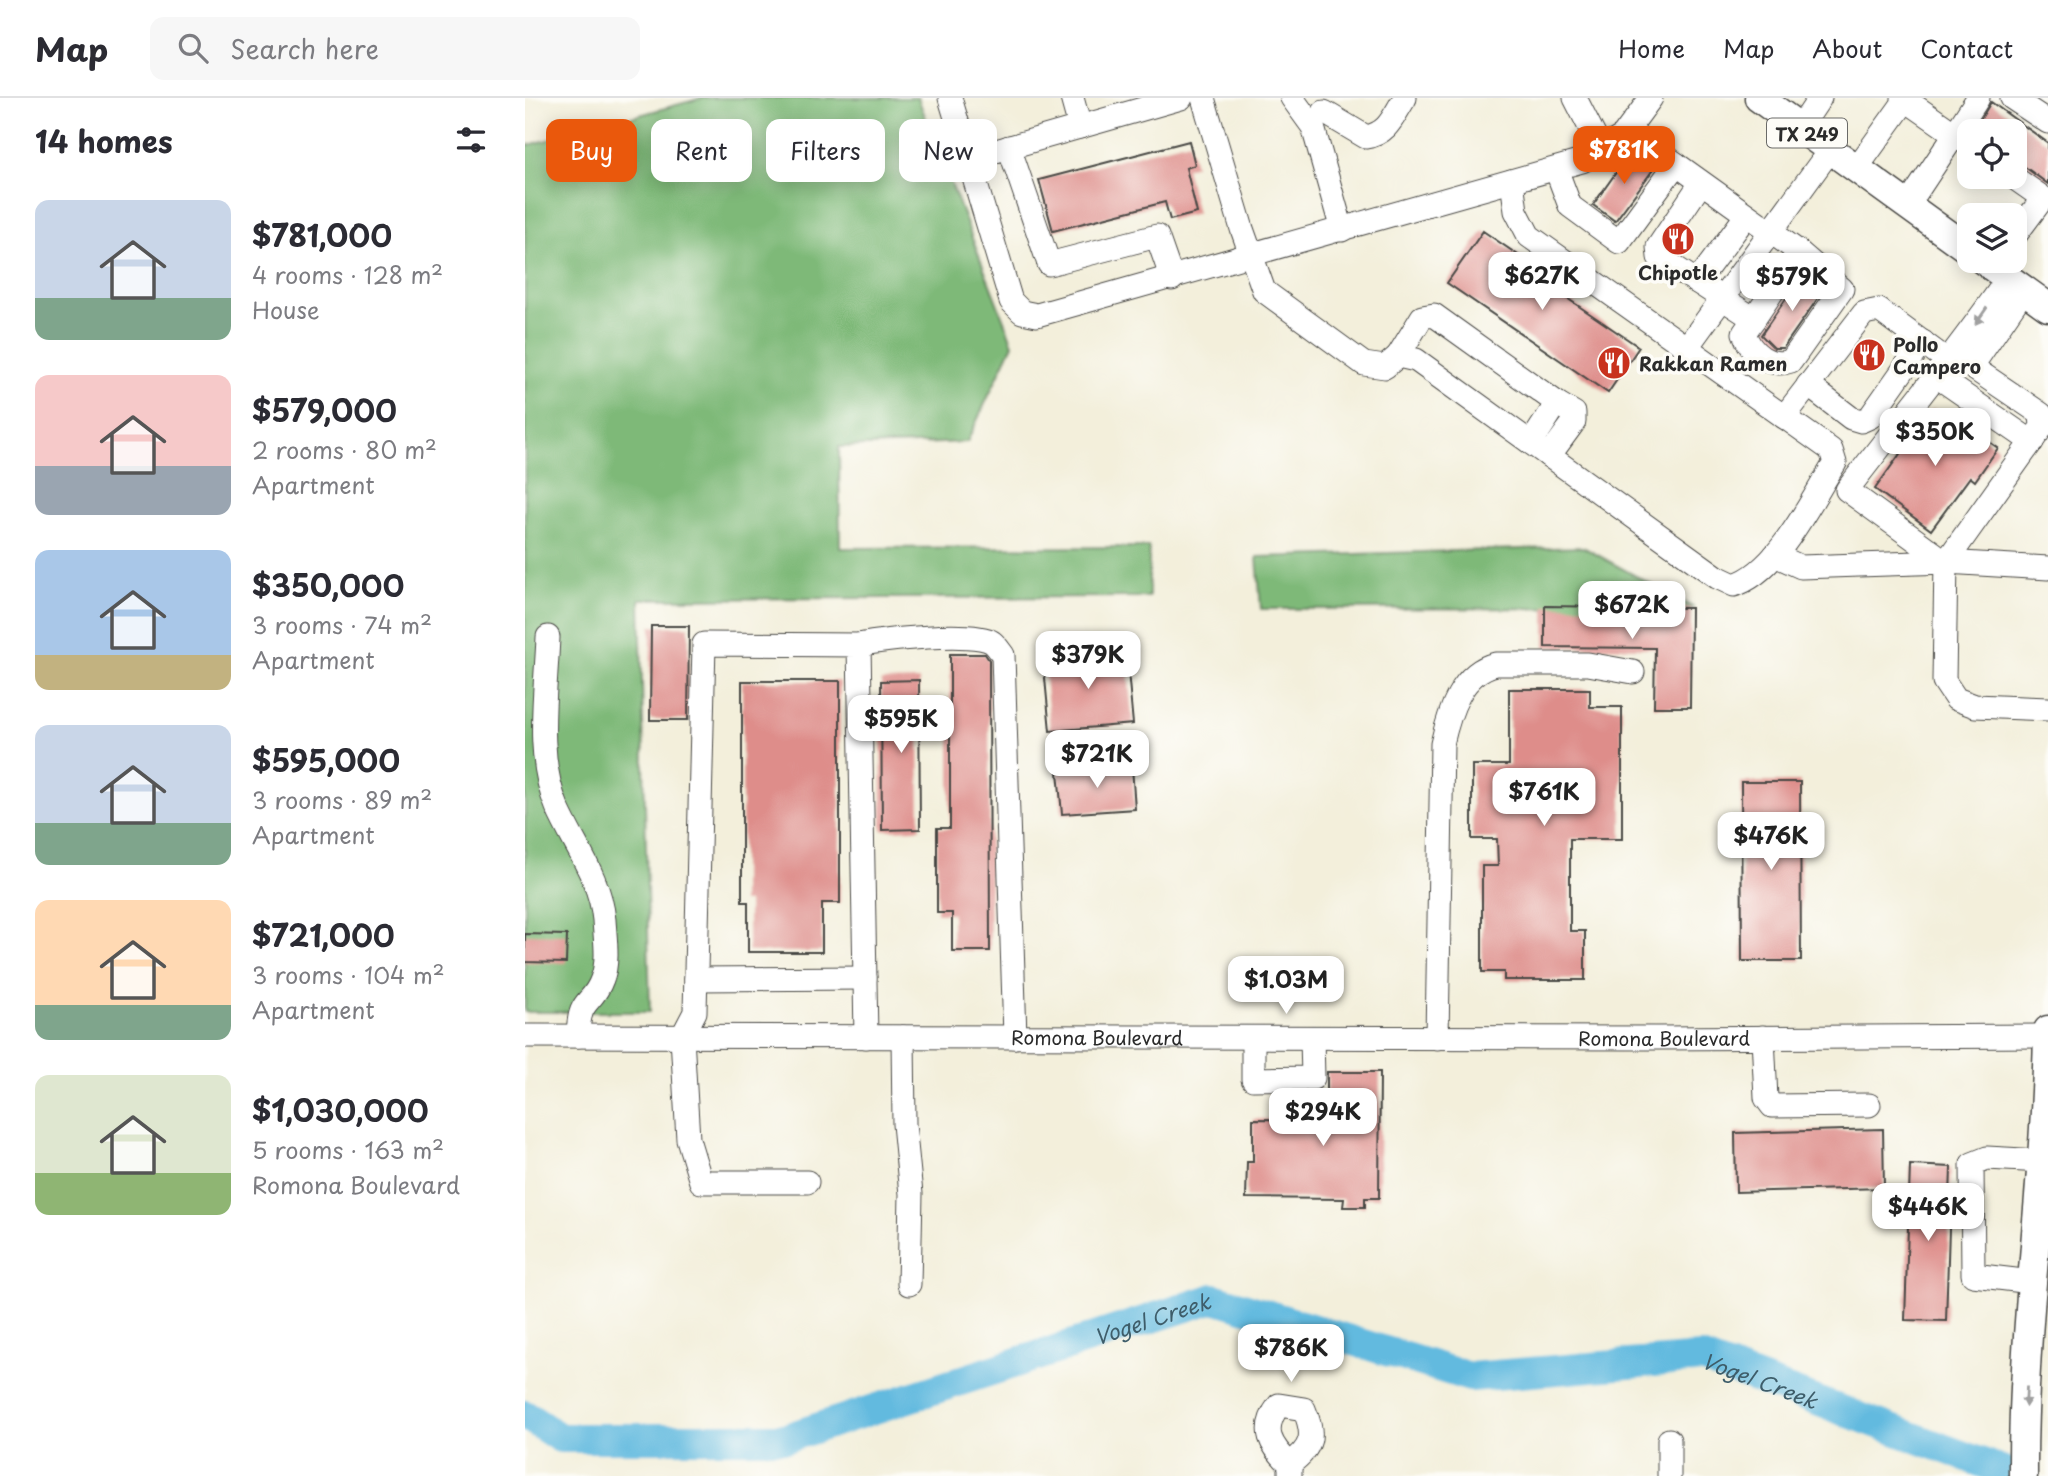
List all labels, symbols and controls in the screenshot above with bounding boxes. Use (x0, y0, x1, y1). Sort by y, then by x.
search box (150, 17, 640, 80)
text: Map (35, 23, 108, 73)
icon: search (174, 29, 212, 67)
text: Search here (230, 29, 379, 68)
text: Home (1618, 30, 1685, 66)
text: Map (1723, 30, 1774, 66)
text: About (1812, 30, 1882, 66)
text: Contact (1920, 30, 2013, 66)
text: 14 homes (35, 118, 173, 163)
road number: TX 249 (1767, 118, 1847, 148)
chip: Buy (546, 119, 637, 182)
chip: Rent (651, 119, 752, 182)
chip: Filters (766, 119, 885, 182)
chip: New (899, 119, 997, 182)
map controls (1957, 119, 2027, 273)
button: locate (1957, 119, 2027, 189)
icon: filters (452, 121, 490, 159)
pin: $781K (1575, 126, 1673, 186)
text: $781K (1589, 131, 1659, 166)
button: layers (1957, 203, 2027, 273)
text: $781,000 (252, 212, 392, 257)
restaurant icon: Chipotle (1659, 220, 1697, 258)
icon: home (91, 228, 175, 312)
pin: $627K (1493, 252, 1591, 312)
pin: $579K (1743, 254, 1841, 313)
text: 4 rooms · 128 m² (252, 257, 443, 292)
text: $627K (1504, 257, 1580, 292)
place label: Chipotle (1638, 258, 1718, 286)
text: $579K (1756, 258, 1828, 293)
text: House (252, 292, 319, 327)
one-way arrow (1975, 307, 1988, 326)
place label: Pollo Campero (1893, 330, 1981, 380)
restaurant icon: Pollo Campero (1850, 336, 1888, 374)
restaurant icon: Rakkan Ramen (1595, 344, 1633, 382)
place label: Rakkan Ramen (1639, 349, 1787, 377)
text: $579,000 (252, 387, 397, 432)
icon: home (91, 403, 175, 487)
pin: $350K (1886, 408, 1984, 468)
text: $350K (1896, 413, 1974, 448)
text: 2 rooms · 80 m² (252, 432, 437, 467)
text: Apartment (252, 467, 375, 502)
text: $350,000 (252, 562, 404, 607)
icon: home (91, 578, 175, 662)
pin: $672K (1583, 582, 1681, 641)
text: $672K (1594, 586, 1670, 621)
text: 3 rooms · 74 m² (252, 607, 432, 642)
pin: $379K (1039, 632, 1137, 691)
text: $379K (1052, 636, 1124, 671)
text: Apartment (252, 642, 375, 677)
pin: $595K (852, 696, 950, 755)
text: $595K (864, 700, 938, 735)
pin: $721K (1048, 730, 1146, 790)
text: $721K (1061, 735, 1133, 770)
text: $595,000 (252, 737, 400, 782)
icon: home (91, 753, 175, 837)
pin: $761K (1495, 768, 1593, 828)
text: $761K (1508, 773, 1580, 808)
text: 3 rooms · 89 m² (252, 782, 432, 817)
pin: $476K (1722, 812, 1820, 872)
text: Apartment (252, 817, 375, 852)
text: $476K (1734, 817, 1808, 852)
text: $721,000 (252, 912, 395, 957)
icon: home (91, 928, 175, 1012)
pin: $1.03M (1229, 956, 1343, 1016)
text: 3 rooms · 104 m² (252, 957, 445, 992)
text: $1.03M (1244, 961, 1328, 996)
text: Apartment (252, 992, 375, 1027)
street label: Romona Boulevard (1011, 1023, 1183, 1051)
street label: Romona Boulevard (1578, 1024, 1750, 1052)
text: $1,030,000 (252, 1087, 429, 1132)
pin: $294K (1274, 1088, 1372, 1148)
text: $294K (1285, 1093, 1361, 1128)
icon: home (91, 1103, 175, 1187)
text: 5 rooms · 163 m² (252, 1132, 444, 1167)
text: Romona Boulevard (252, 1167, 460, 1202)
pin: $446K (1879, 1184, 1977, 1243)
text: $446K (1888, 1188, 1968, 1223)
water label: Vogel Creek (1090, 1284, 1216, 1352)
pin: $786K (1242, 1324, 1340, 1384)
text: $786K (1254, 1329, 1328, 1364)
water label: Vogel Creek (1698, 1344, 1823, 1417)
one-way arrow (2020, 1386, 2031, 1408)

